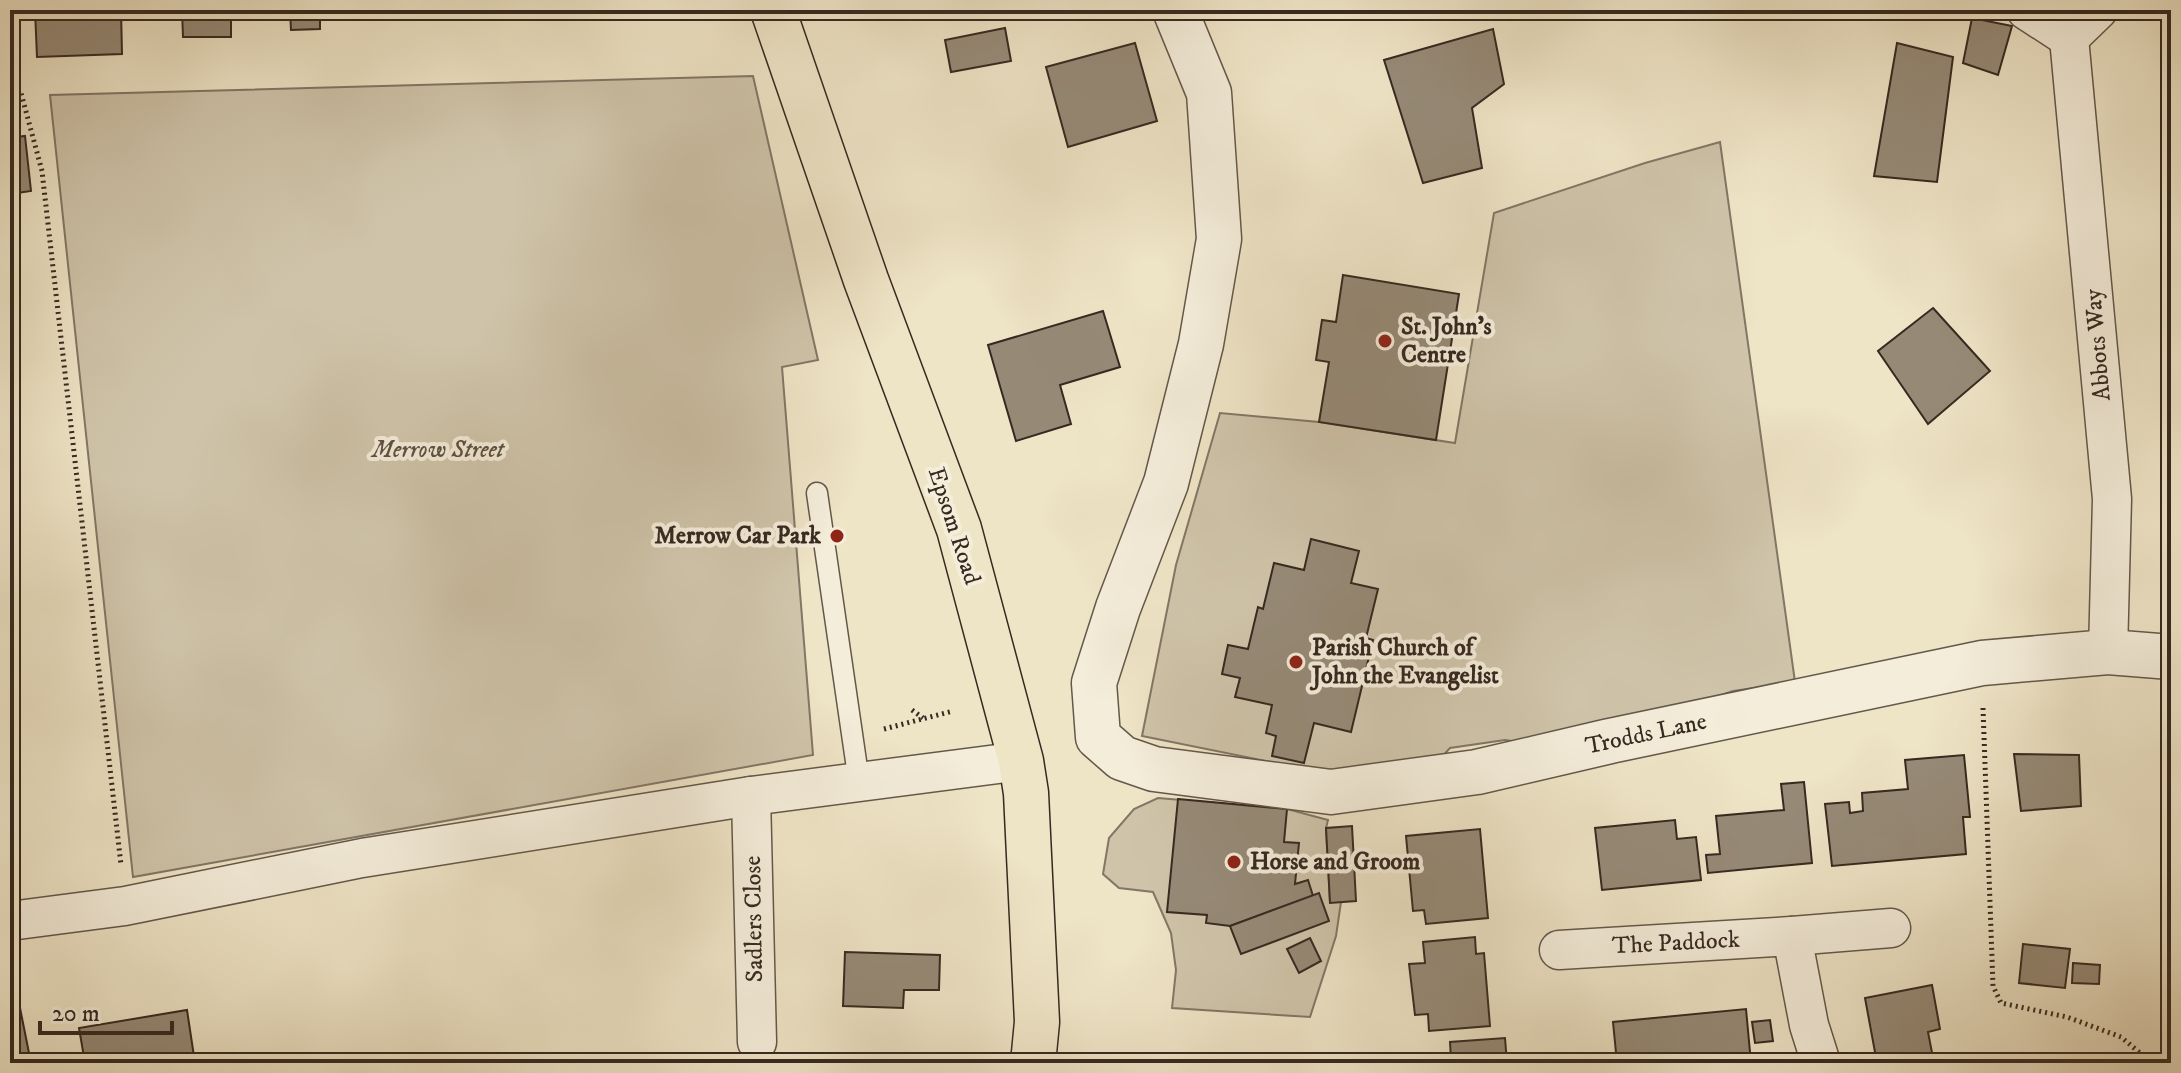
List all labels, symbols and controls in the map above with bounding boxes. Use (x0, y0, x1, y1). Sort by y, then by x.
street label: Abbots Way (2078, 287, 2118, 402)
place label: St. John's Centre (1401, 312, 1492, 370)
marker: St. John's Centre (1376, 332, 1394, 350)
park label: Merrow Street (370, 435, 506, 465)
street label: Epsom Road (921, 464, 987, 588)
place label: Merrow Car Park (654, 521, 822, 551)
marker: Merrow Car Park (828, 527, 846, 545)
place label: Parish Church of John the Evangelist (1309, 633, 1499, 691)
marker: Parish Church of John the Evangelist (1287, 653, 1305, 671)
street label: Trodds Lane (1583, 706, 1709, 761)
place label: Horse and Groom (1250, 847, 1420, 877)
marker: Horse and Groom (1225, 853, 1243, 871)
street label: Sadlers Close (738, 855, 770, 983)
street label: The Paddock (1611, 925, 1741, 961)
scale bar (40, 985, 172, 1035)
text: 20 m (52, 999, 100, 1029)

